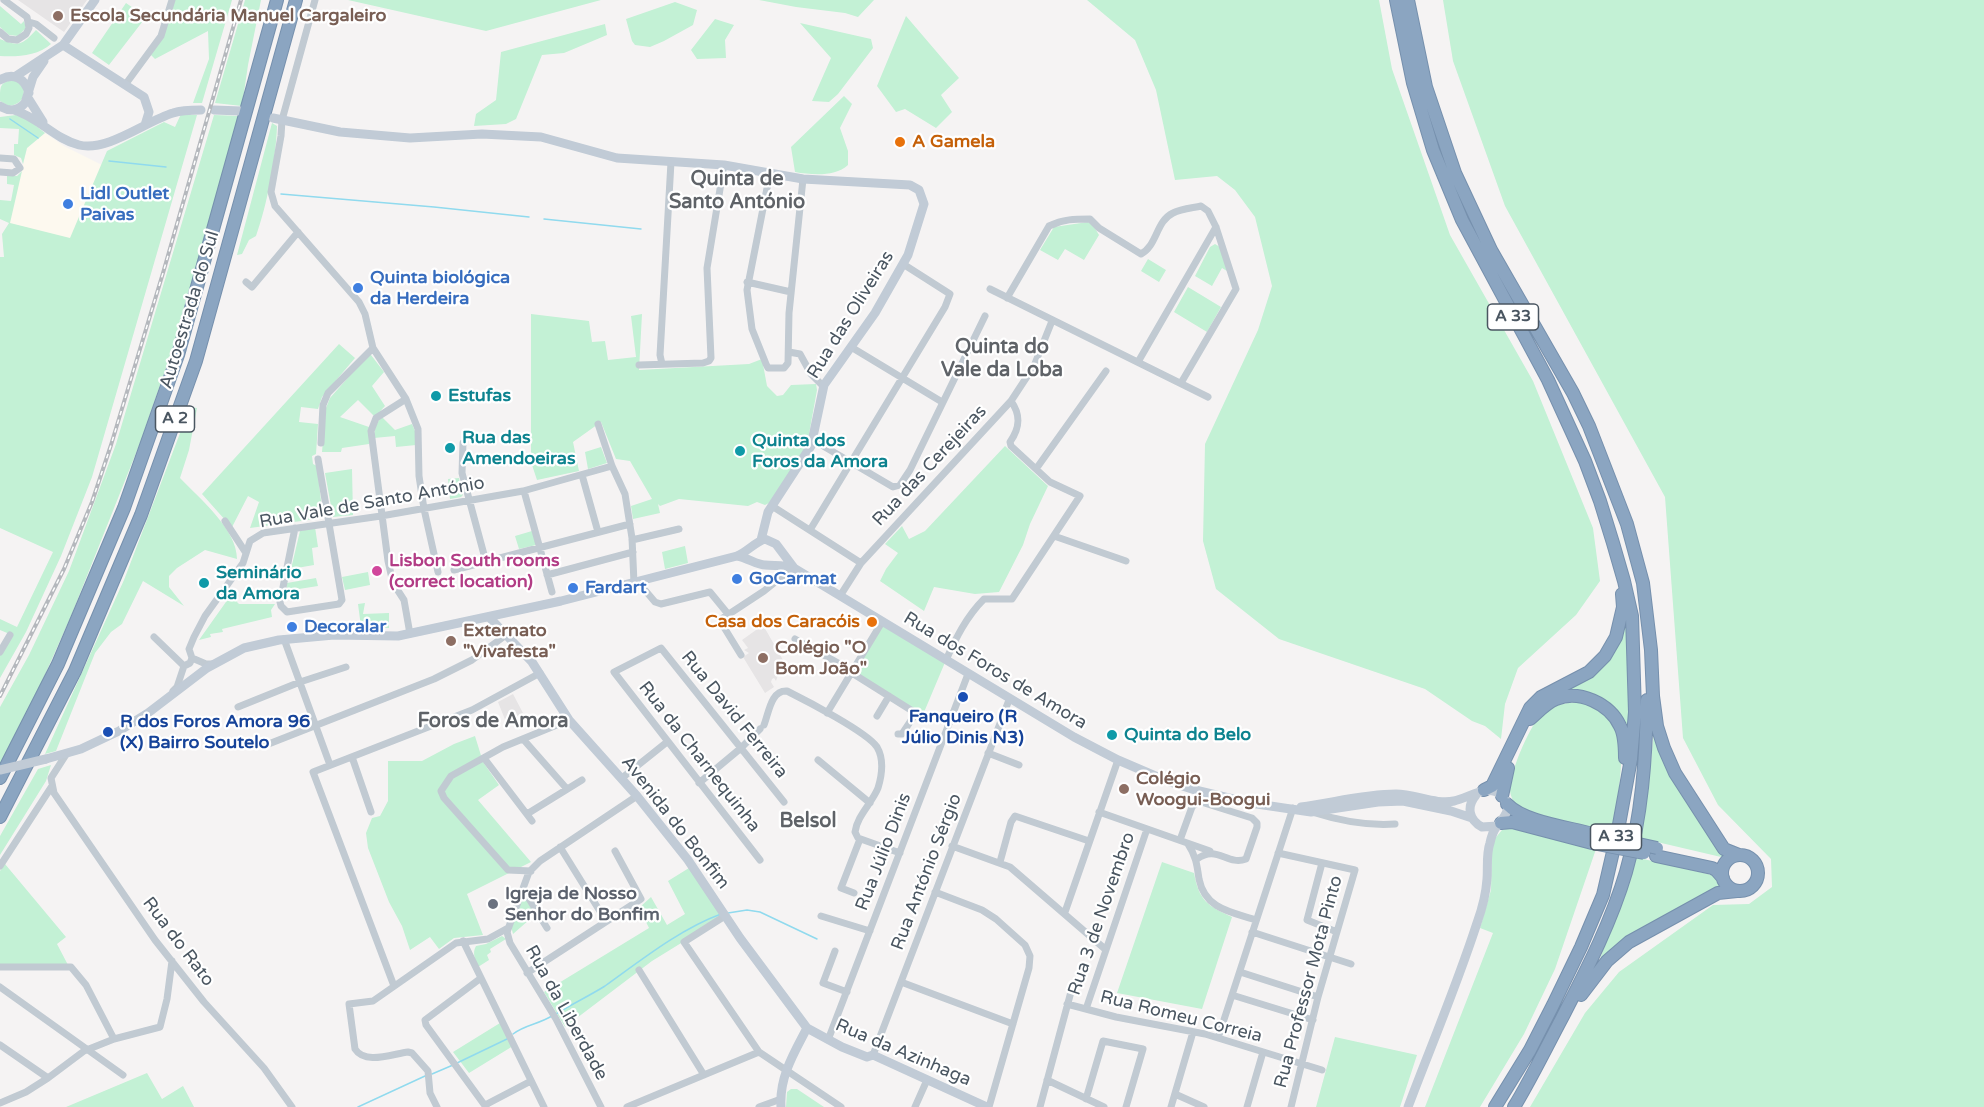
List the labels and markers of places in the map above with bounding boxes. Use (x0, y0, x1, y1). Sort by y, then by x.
place label: Escola Secundária Manuel Cargaleiro (70, 5, 386, 27)
marker: Escola Secundária Manuel Cargaleiro (51, 9, 65, 23)
place label: A Gamela (912, 131, 995, 153)
marker: A Gamela (893, 135, 907, 149)
place label: Lidl Outlet Paivas (80, 183, 169, 226)
marker: Lidl Outlet Paivas (61, 197, 75, 211)
place label: Quinta biológica da Herdeira (370, 267, 510, 310)
marker: Quinta biológica da Herdeira (351, 281, 365, 295)
place label: Estufas (448, 385, 511, 407)
marker: Estufas (429, 389, 443, 403)
place label: Rua das Amendoeiras (462, 427, 576, 470)
place label: Quinta dos Foros da Amora (752, 430, 888, 472)
marker: Rua das Amendoeiras (443, 441, 457, 455)
marker: Quinta dos Foros da Amora (733, 444, 747, 458)
place label: Lisbon South rooms (correct location) (389, 550, 560, 592)
place label: Seminário da Amora (216, 562, 302, 604)
marker: Lisbon South rooms (correct location) (370, 564, 384, 578)
place label: GoCarmat (749, 568, 836, 590)
marker: GoCarmat (730, 572, 744, 586)
marker: Seminário da Amora (197, 576, 211, 590)
place label: Fardart (585, 577, 647, 599)
marker: Fardart (566, 581, 580, 595)
place label: Casa dos Caracóis (705, 611, 860, 633)
marker: Casa dos Caracóis (865, 615, 879, 629)
place label: Decoralar (304, 616, 386, 638)
marker: Decoralar (285, 620, 299, 634)
place label: Externato "Vivafesta" (463, 620, 556, 662)
marker: Externato "Vivafesta" (444, 634, 458, 648)
place label: Colégio "O Bom João" (775, 637, 867, 680)
marker: Colégio "O Bom João" (756, 651, 770, 665)
marker: Fanqueiro (R Júlio Dinis N3) (956, 690, 970, 704)
place label: Fanqueiro (R Júlio Dinis N3) (902, 706, 1024, 748)
place label: R dos Foros Amora 96 (X) Bairro Soutelo (120, 711, 310, 754)
place label: Quinta do Belo (1124, 724, 1251, 746)
marker: R dos Foros Amora 96 (X) Bairro Soutelo (101, 725, 115, 739)
marker: Quinta do Belo (1105, 728, 1119, 742)
place label: Colégio Woogui-Boogui (1136, 768, 1270, 810)
marker: Colégio Woogui-Boogui (1117, 782, 1131, 796)
place label: Igreja de Nosso Senhor do Bonfim (505, 883, 660, 926)
marker: Igreja de Nosso Senhor do Bonfim (486, 897, 500, 911)

